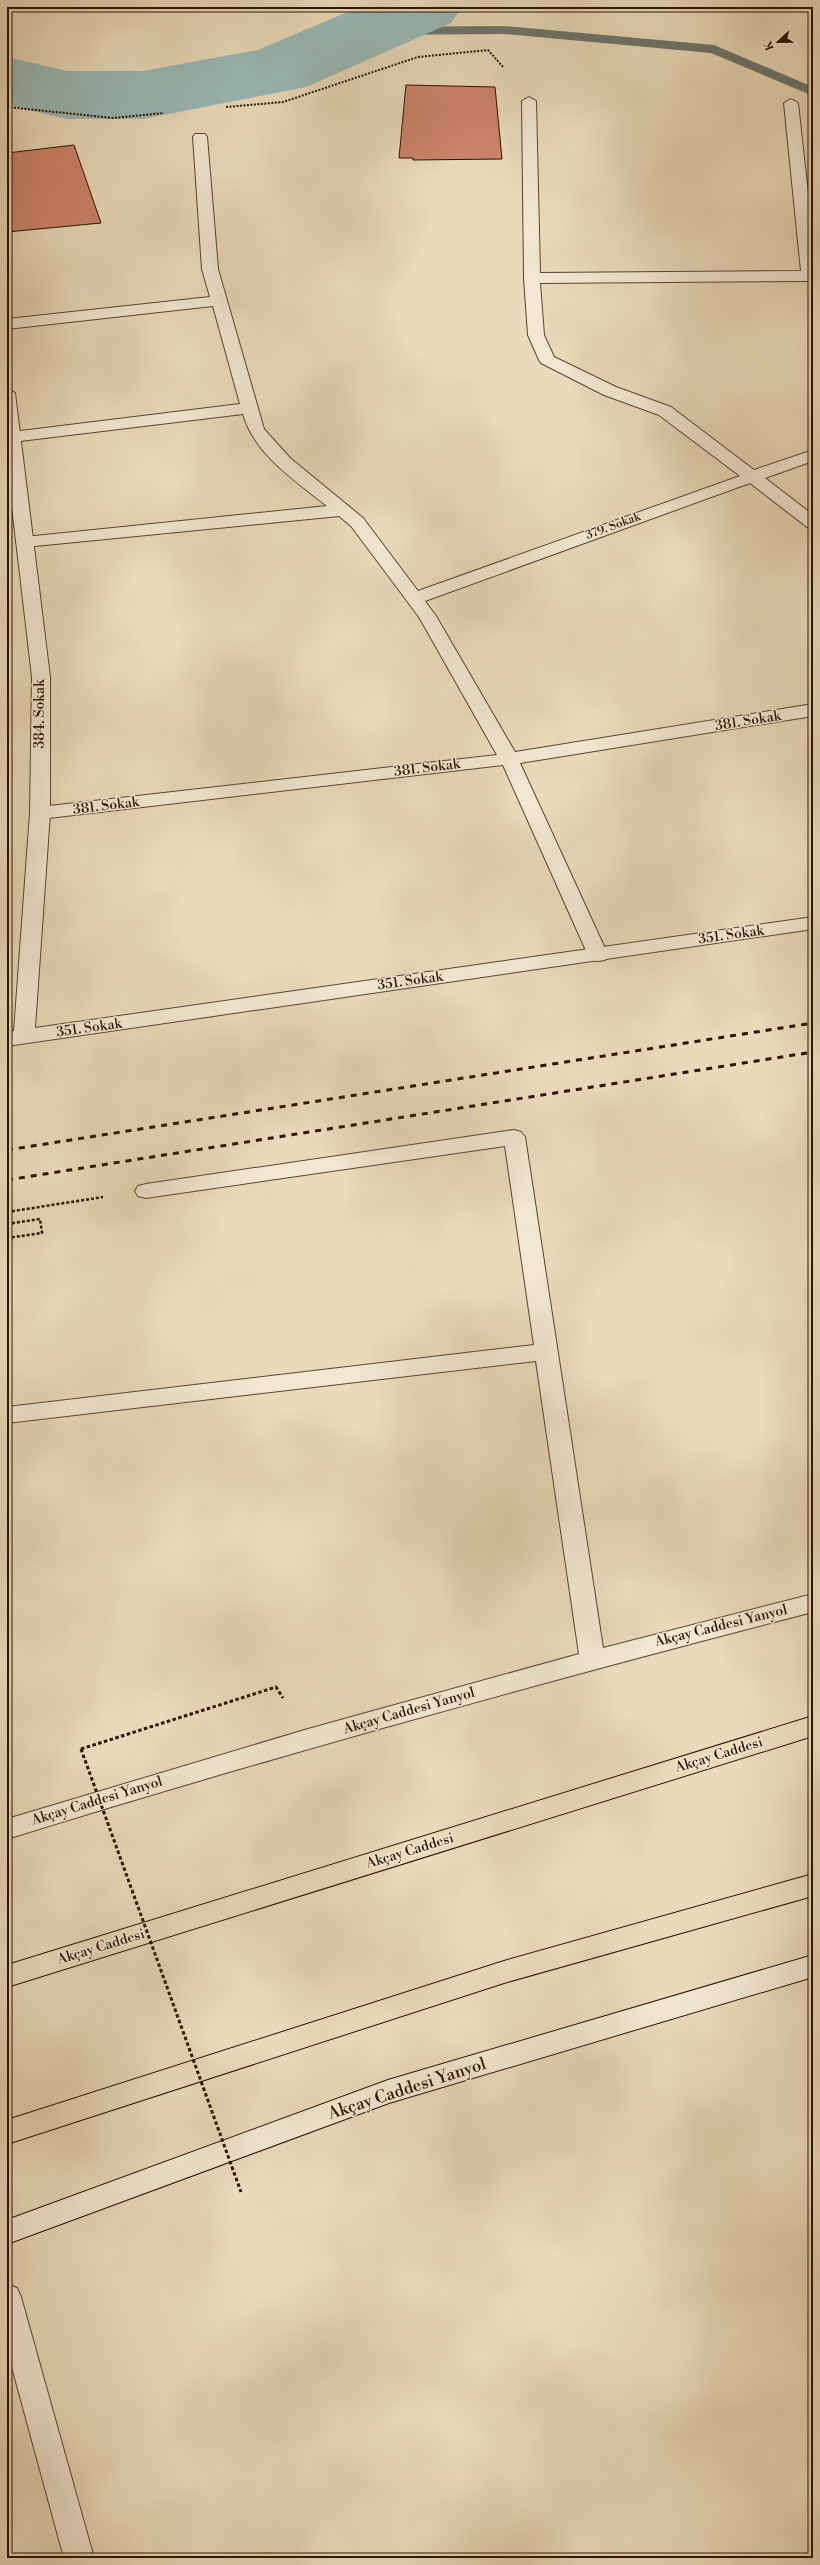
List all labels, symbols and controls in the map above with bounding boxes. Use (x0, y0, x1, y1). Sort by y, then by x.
north arrow (758, 22, 798, 62)
text: K (761, 38, 778, 52)
street label: 379. Sokak (584, 509, 643, 543)
street label: 384. Sokak (31, 679, 49, 748)
street label: 381. Sokak (714, 707, 783, 735)
street label: 381. Sokak (393, 755, 462, 781)
street label: 381. Sokak (72, 793, 141, 819)
street label: 351. Sokak (697, 921, 766, 948)
street label: 351. Sokak (376, 967, 445, 994)
street label: 351. Sokak (55, 1014, 124, 1041)
street label: Akçay Caddesi Yanyol (652, 1601, 789, 1651)
street label: Akçay Caddesi Yanyol (340, 1684, 477, 1739)
street label: Akçay Caddesi (672, 1733, 765, 1777)
street label: Akçay Caddesi Yanyol (28, 1773, 165, 1830)
street label: Akçay Caddesi (363, 1829, 456, 1873)
street label: Akçay Caddesi (54, 1925, 147, 1969)
street label: Akçay Caddesi Yanyol (324, 2053, 489, 2125)

